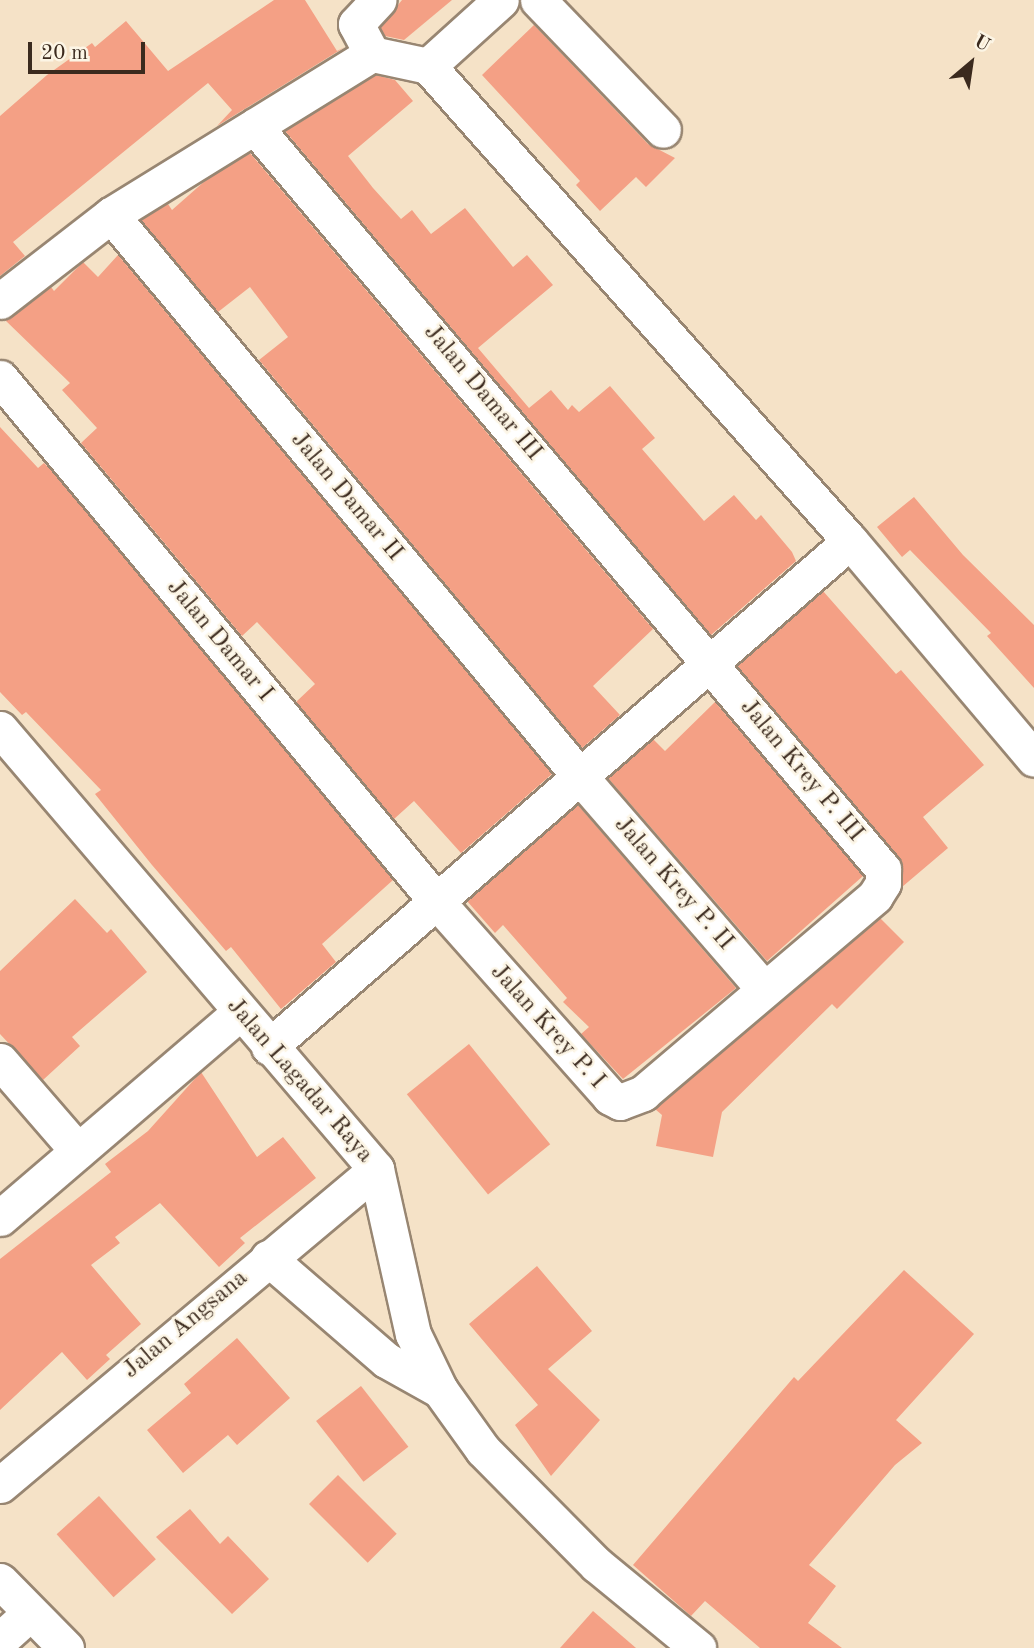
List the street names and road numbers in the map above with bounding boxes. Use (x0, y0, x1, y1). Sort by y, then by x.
street label: Jalan Damar III (417, 319, 547, 467)
street label: Jalan Damar II (284, 427, 408, 567)
street label: Jalan Damar I (160, 574, 278, 708)
street label: Jalan Krey P. III (733, 694, 869, 848)
street label: Jalan Krey P. II (607, 811, 739, 957)
street label: Jalan Krey P. I (483, 959, 611, 1095)
street label: Jalan Lagadar Raya (220, 993, 378, 1169)
street label: Jalan Angsana (118, 1264, 254, 1386)

